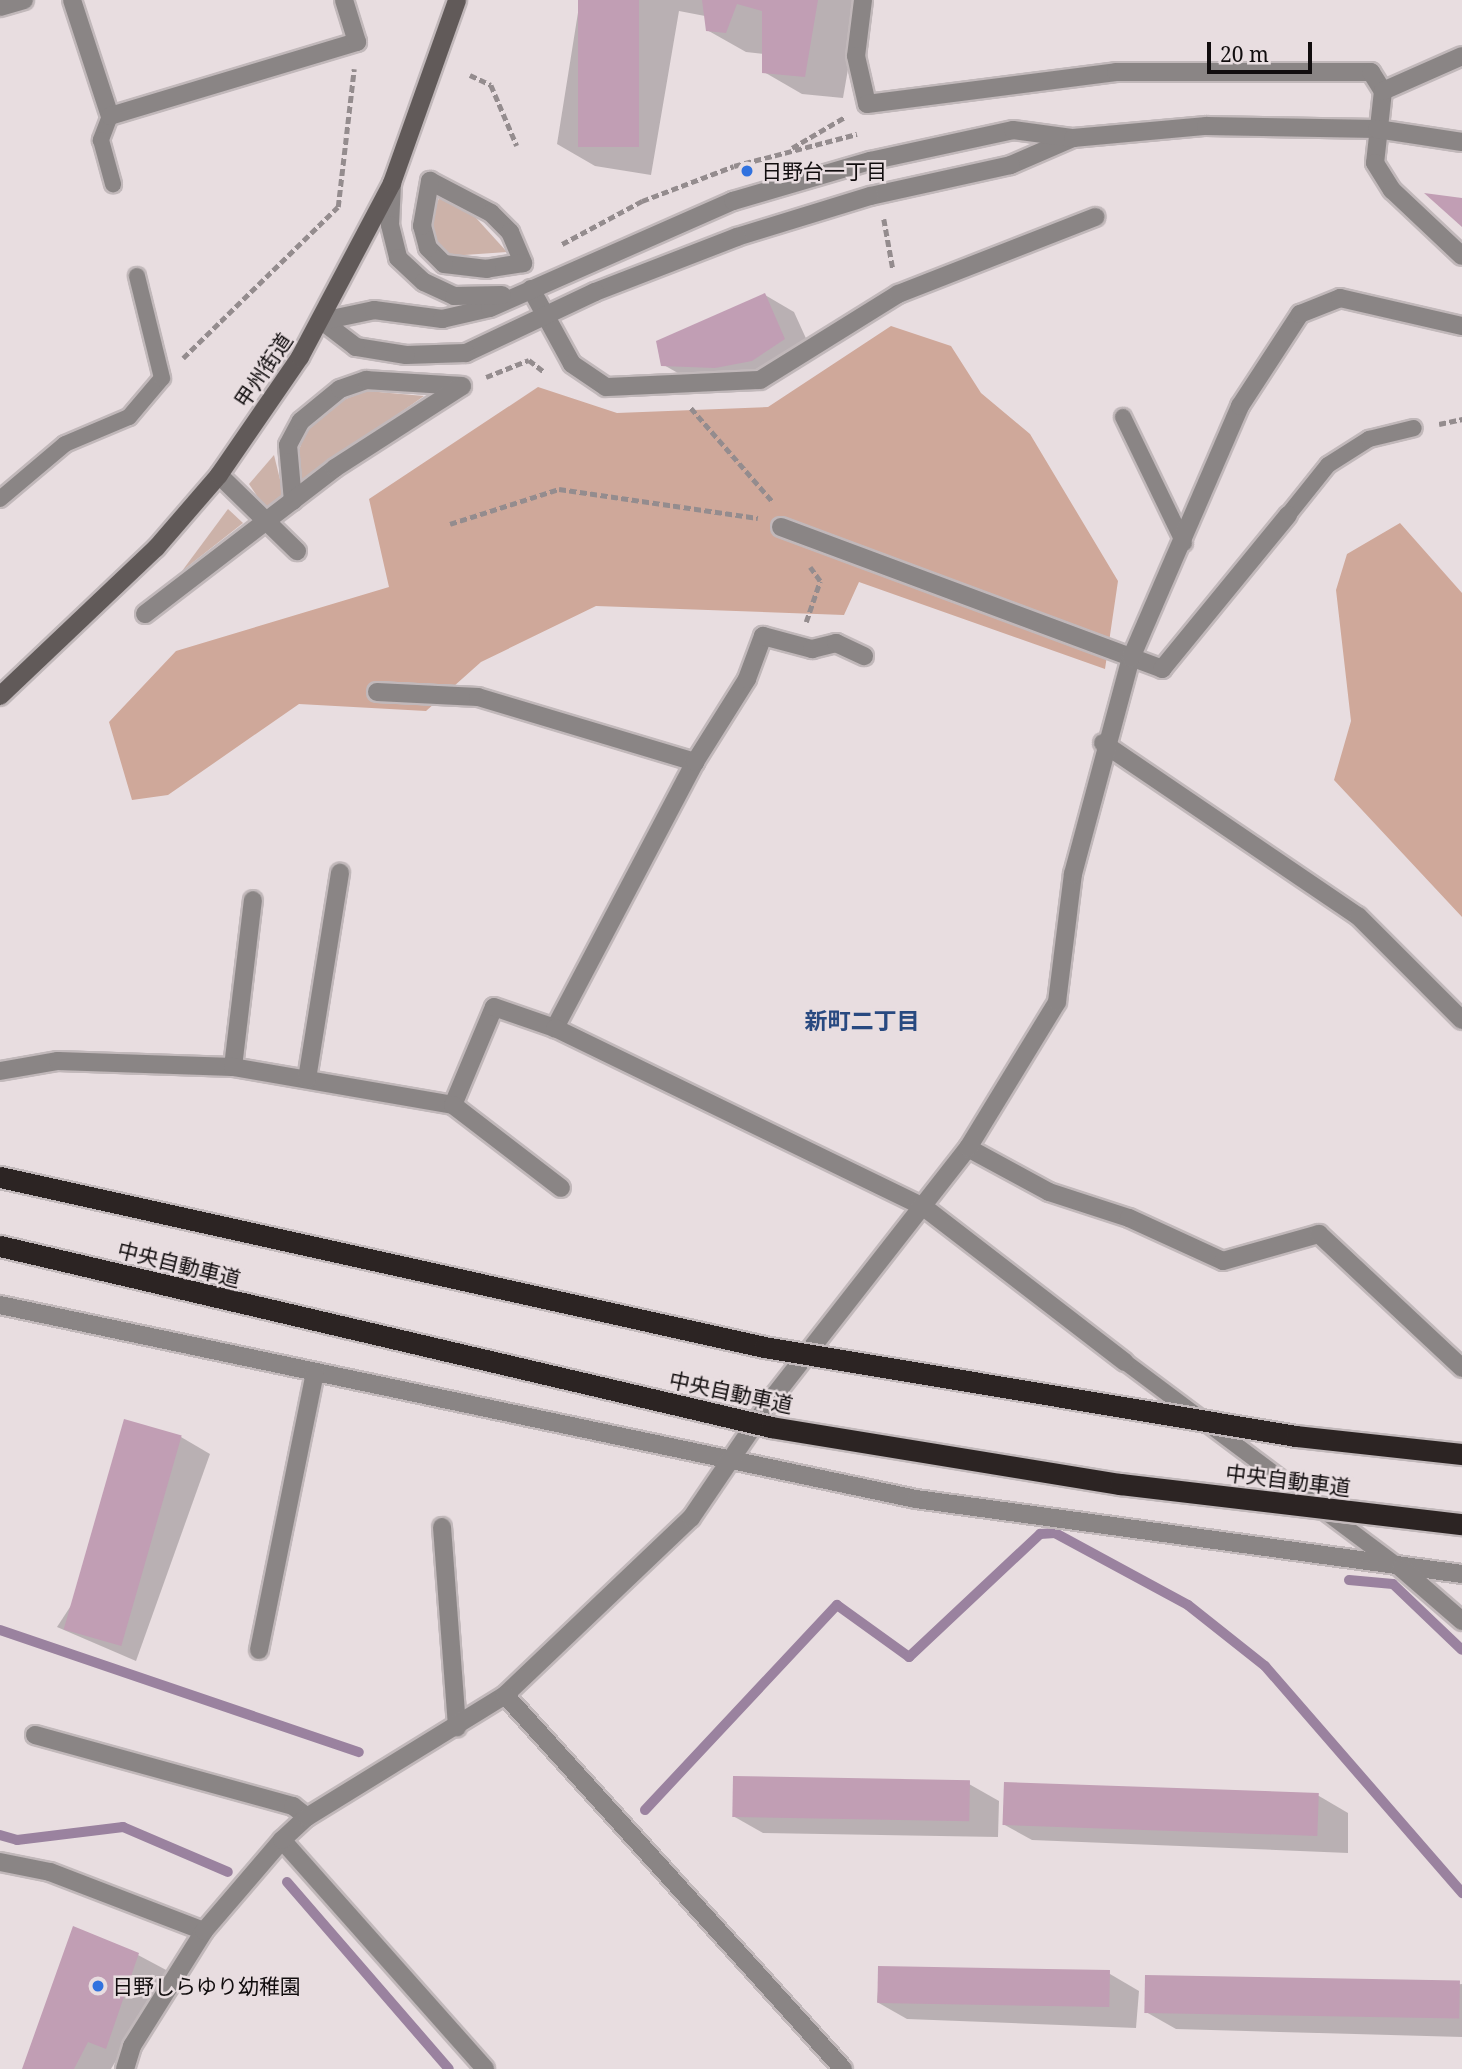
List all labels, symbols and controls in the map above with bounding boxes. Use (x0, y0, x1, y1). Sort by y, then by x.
scale bar (1210, 28, 1315, 72)
text: 20 m (1220, 40, 1269, 68)
place label: 日野台一丁目 (761, 158, 887, 184)
marker: 日野台一丁目 (739, 163, 755, 179)
street label: 甲州街道 (229, 328, 297, 412)
district label: 新町二丁目 (805, 1006, 919, 1034)
street label: 中央自動車道 (115, 1237, 243, 1291)
street label: 中央自動車道 (667, 1367, 795, 1417)
street label: 中央自動車道 (1224, 1460, 1352, 1500)
place label: 日野しらゆり幼稚園 (112, 1973, 301, 1999)
marker: 日野しらゆり幼稚園 (90, 1978, 106, 1994)

